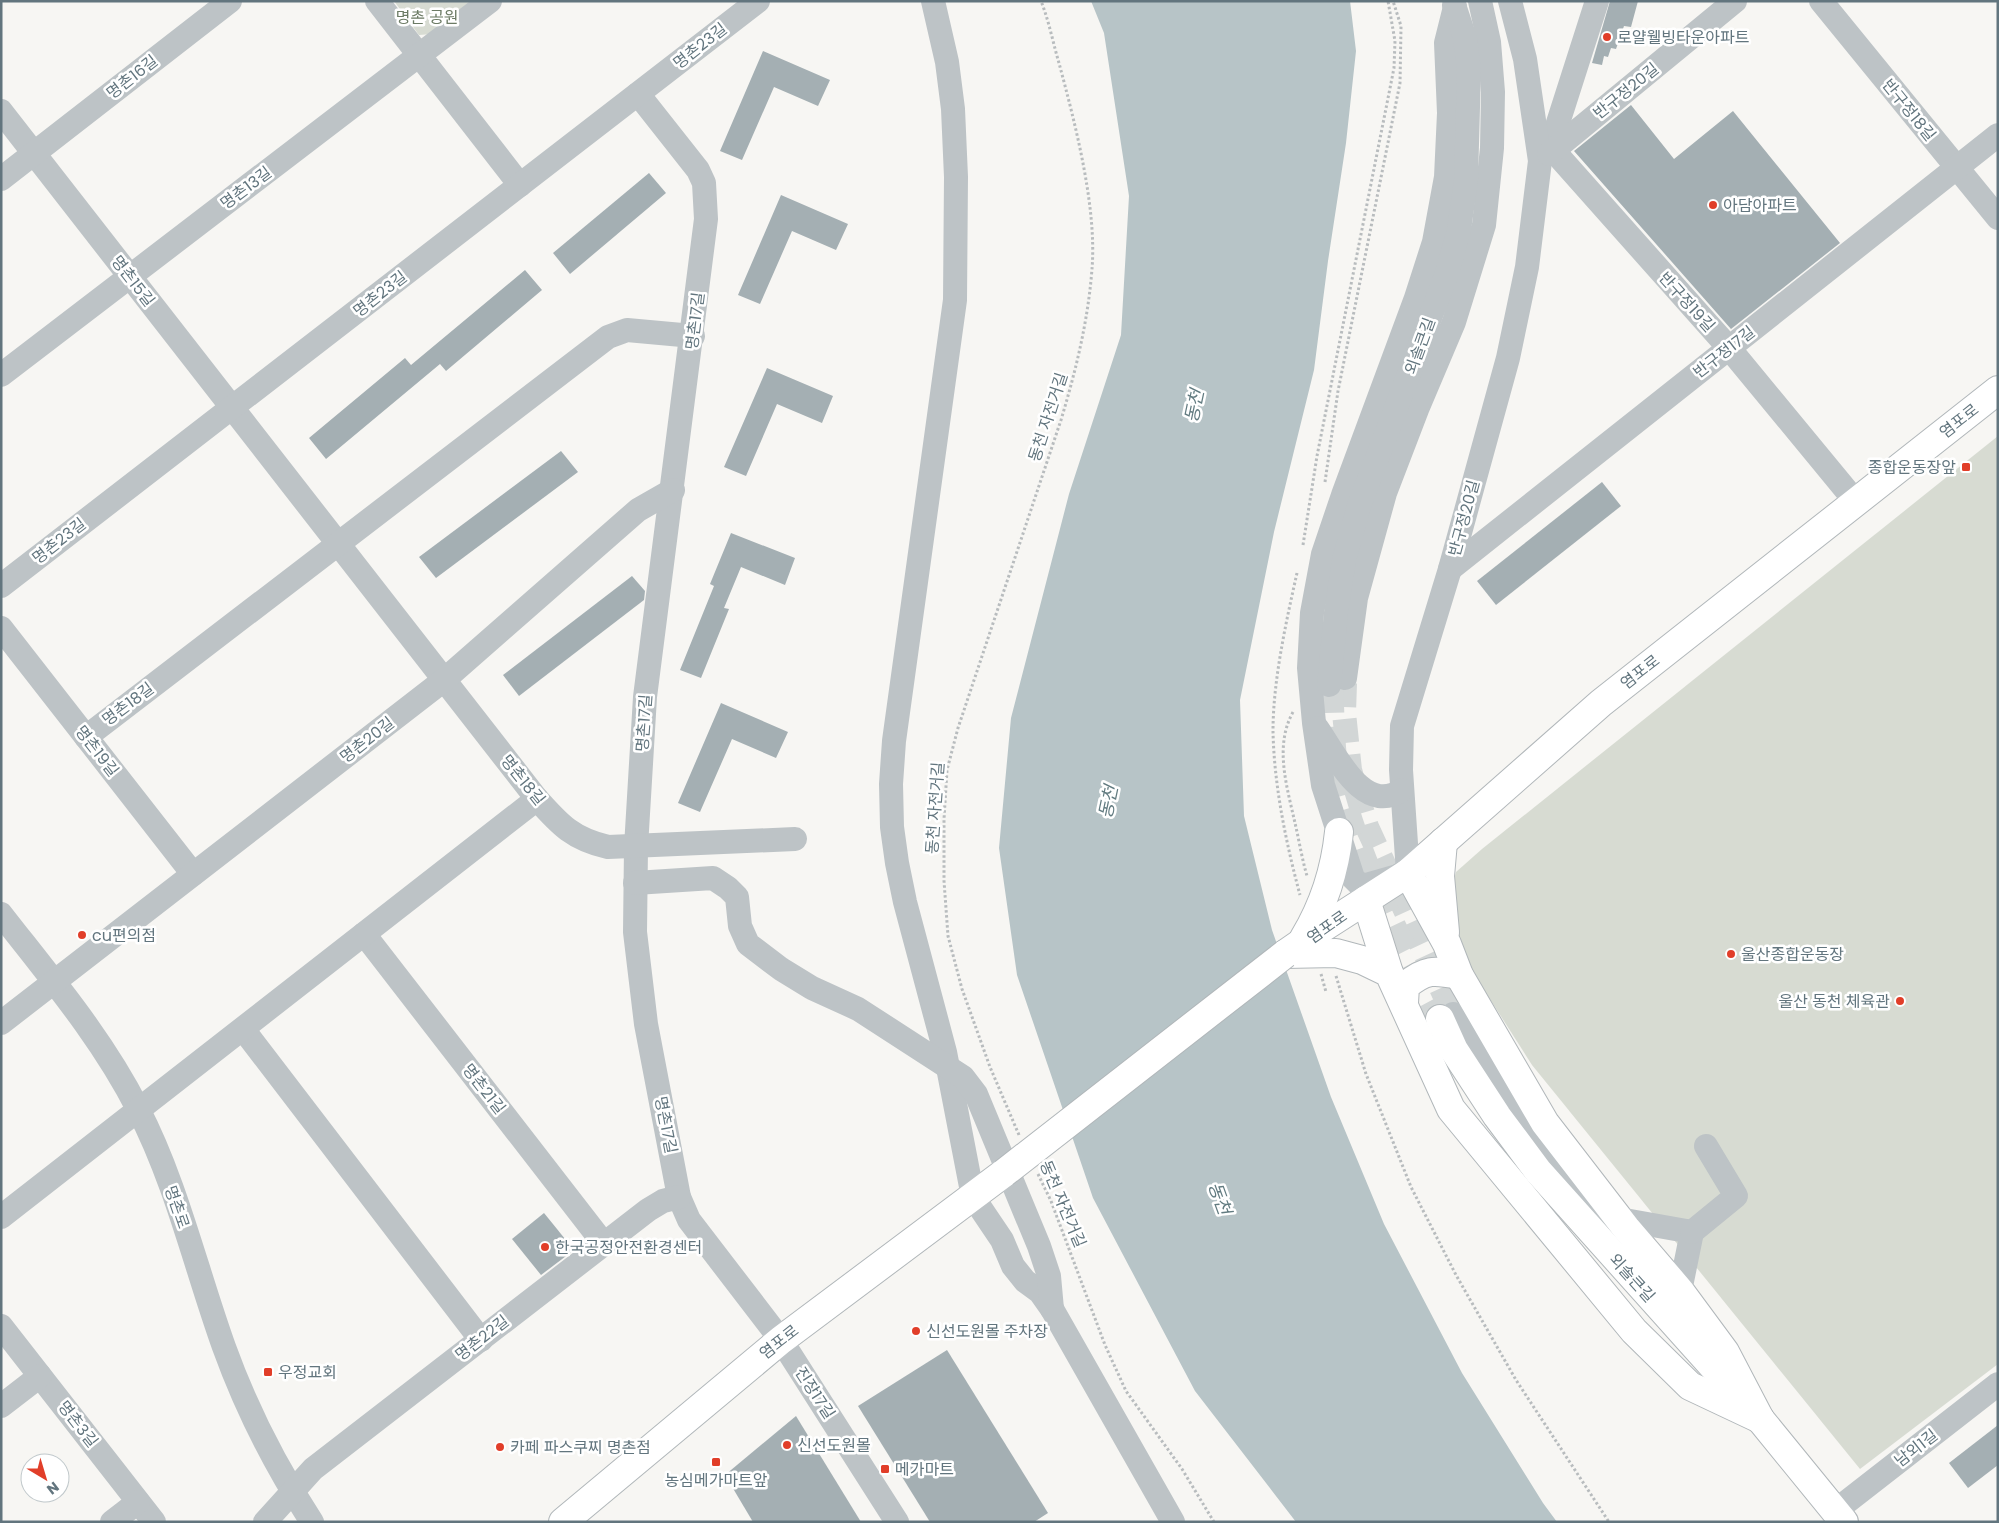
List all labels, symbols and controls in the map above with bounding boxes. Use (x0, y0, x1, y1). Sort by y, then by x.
park label: 명촌 공원 (395, 6, 459, 29)
street label: 명촌23길 (668, 18, 732, 74)
place label: 로얄웰빙타운아파트 (1617, 26, 1749, 49)
marker: 로얄웰빙타운아파트 (1601, 31, 1613, 43)
street label: 명촌16길 (101, 50, 163, 104)
street label: 반구정20길 (1588, 57, 1664, 125)
street label: 반구정18길 (1877, 74, 1941, 146)
street label: 명촌13길 (216, 161, 276, 215)
place label: 아담아파트 (1723, 194, 1797, 217)
marker: 아담아파트 (1707, 199, 1719, 211)
street label: 명촌15길 (106, 251, 160, 311)
street label: 명촌23길 (348, 266, 412, 322)
street label: 반구정19길 (1654, 267, 1720, 337)
street label: 명촌17길 (680, 291, 710, 351)
street label: 외솔큰길 (1399, 314, 1441, 378)
street label: 반구정17길 (1688, 321, 1760, 383)
street label: 동천 자전거길 (1023, 369, 1073, 465)
water label: 동천 (1178, 385, 1210, 425)
street label: 염포로 (1935, 398, 1984, 444)
place label: 종합운동장앞 (1868, 456, 1956, 479)
marker: 종합운동장앞 (1960, 461, 1972, 473)
street label: 반구정20길 (1443, 477, 1485, 559)
street label: 명촌23길 (27, 513, 91, 569)
street label: 염포로 (1616, 649, 1665, 695)
street label: 명촌18길 (97, 677, 159, 731)
street label: 명촌17길 (631, 693, 657, 753)
street label: 명촌20길 (335, 711, 399, 769)
street label: 명촌19길 (70, 721, 124, 781)
street label: 명촌18길 (495, 750, 551, 810)
street label: 동천 자전거길 (920, 761, 950, 855)
water label: 동천 (1092, 781, 1124, 821)
street label: 염포로 (1302, 905, 1352, 949)
place label: cu편의점 (92, 924, 156, 947)
marker: cu편의점 (76, 929, 88, 941)
place label: 울산종합운동장 (1741, 943, 1844, 966)
marker: 울산종합운동장 (1725, 948, 1737, 960)
place label: 울산 동천 체육관 (1778, 990, 1890, 1013)
marker: 울산 동천 체육관 (1894, 995, 1906, 1007)
street label: 명촌21길 (457, 1059, 511, 1119)
street label: 명촌17길 (649, 1094, 683, 1156)
street label: 동천 자전거길 (1034, 1157, 1092, 1251)
water label: 동천 (1203, 1178, 1238, 1220)
street label: 명촌로 (159, 1182, 195, 1232)
place label: 한국공정안전환경센터 (555, 1236, 702, 1259)
marker: 한국공정안전환경센터 (539, 1241, 551, 1253)
street label: 외솔큰길 (1604, 1248, 1660, 1308)
street label: 명촌22길 (450, 1310, 514, 1366)
street label: 염포로 (755, 1319, 804, 1365)
place label: 신선도원몰 주차장 (926, 1320, 1048, 1343)
marker: 신선도원몰 주차장 (910, 1325, 922, 1337)
place label: 우정교회 (278, 1361, 337, 1384)
street label: 진장17길 (790, 1362, 840, 1424)
marker: 우정교회 (262, 1366, 274, 1378)
street label: 명촌3길 (52, 1396, 104, 1452)
street label: 남외1길 (1890, 1424, 1942, 1472)
place label: 신선도원몰 (797, 1434, 871, 1457)
place label: 카페 파스쿠찌 명촌점 (510, 1436, 651, 1459)
marker: 신선도원몰 (781, 1439, 793, 1451)
marker: 카페 파스쿠찌 명촌점 (494, 1441, 506, 1453)
north arrow (20, 1453, 70, 1503)
marker: 농심메가마트앞 (710, 1456, 722, 1468)
place label: 메가마트 (895, 1458, 954, 1481)
marker: 메가마트 (879, 1463, 891, 1475)
place label: 농심메가마트앞 (664, 1469, 768, 1492)
text: N (43, 1477, 63, 1499)

